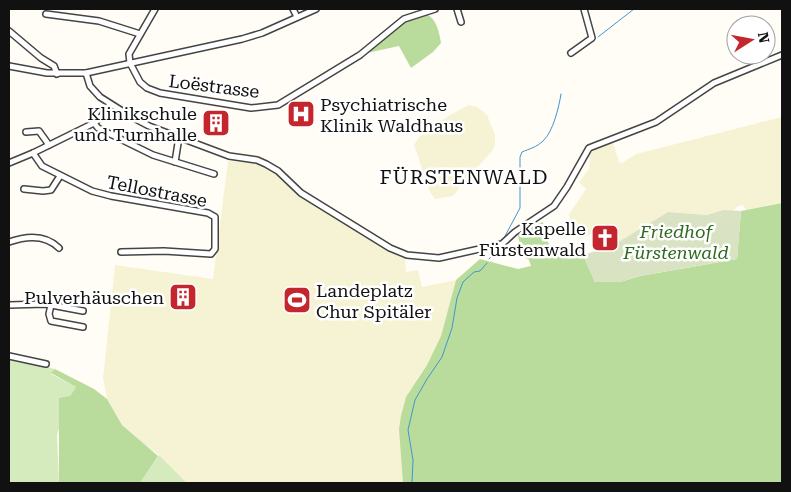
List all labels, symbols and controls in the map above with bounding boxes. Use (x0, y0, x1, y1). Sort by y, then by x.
north arrow (726, 15, 776, 65)
text: N (755, 31, 773, 45)
street label: Loëstrasse (167, 70, 261, 102)
place label: Psychiatrische Klinik Waldhaus (320, 94, 463, 136)
hospital icon: Psychiatrische Klinik Waldhaus (286, 99, 316, 129)
place label: Klinikschule und Turnhalle (74, 103, 197, 145)
building icon: Klinikschule und Turnhalle (201, 108, 231, 138)
district label: FÜRSTENWALD (380, 165, 548, 189)
street label: Tellostrasse (105, 171, 209, 211)
place label: Kapelle Fürstenwald (479, 218, 586, 260)
park label: Friedhof Fürstenwald (622, 221, 729, 263)
church icon: Kapelle Fürstenwald (590, 223, 620, 253)
place label: Landeplatz Chur Spitäler (316, 280, 432, 322)
building icon: Pulverhäuschen (168, 282, 198, 312)
sports icon: Landeplatz Chur Spitäler (282, 285, 312, 315)
place label: Pulverhäuschen (24, 287, 164, 308)

